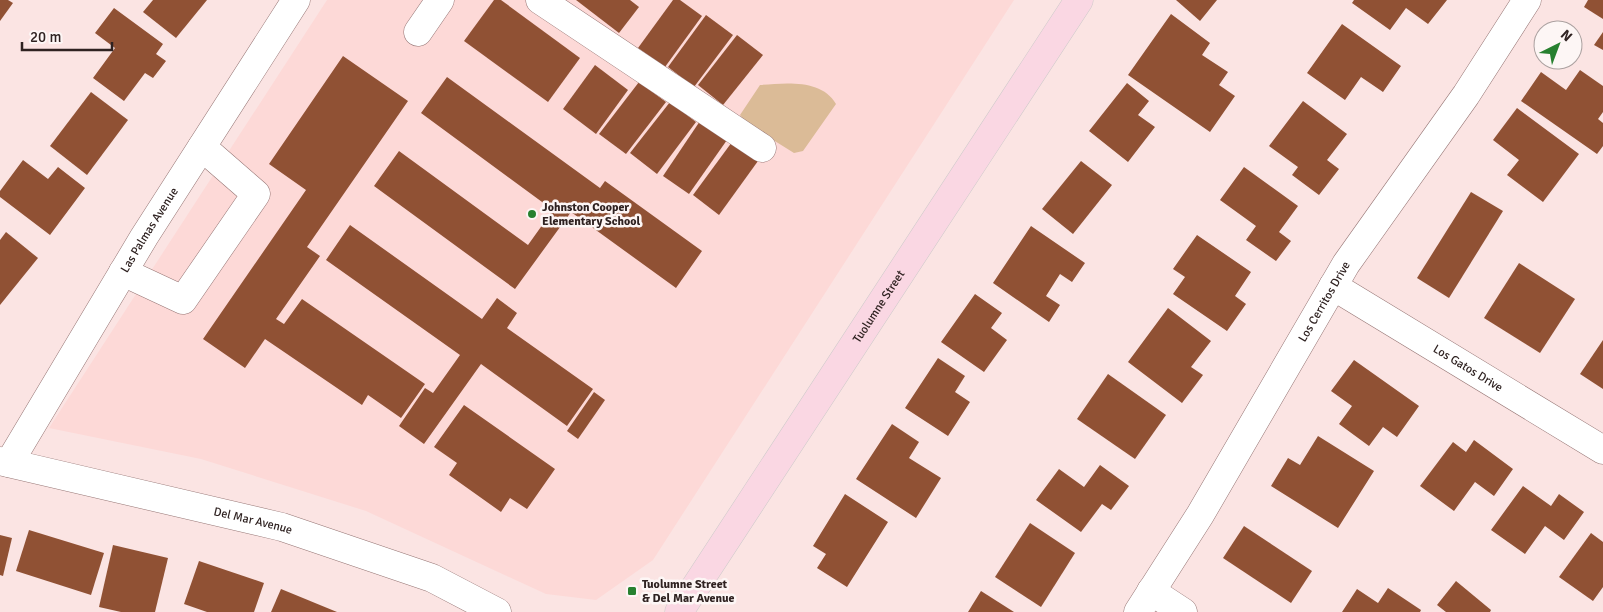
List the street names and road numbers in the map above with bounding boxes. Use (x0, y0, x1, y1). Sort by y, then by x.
street label: Las Palmas Avenue (117, 185, 182, 275)
street label: Los Cerritos Drive (1295, 259, 1354, 345)
street label: Tuolumne Street (850, 268, 908, 346)
street label: Los Gatos Drive (1430, 342, 1505, 395)
street label: Del Mar Avenue (212, 504, 294, 538)

